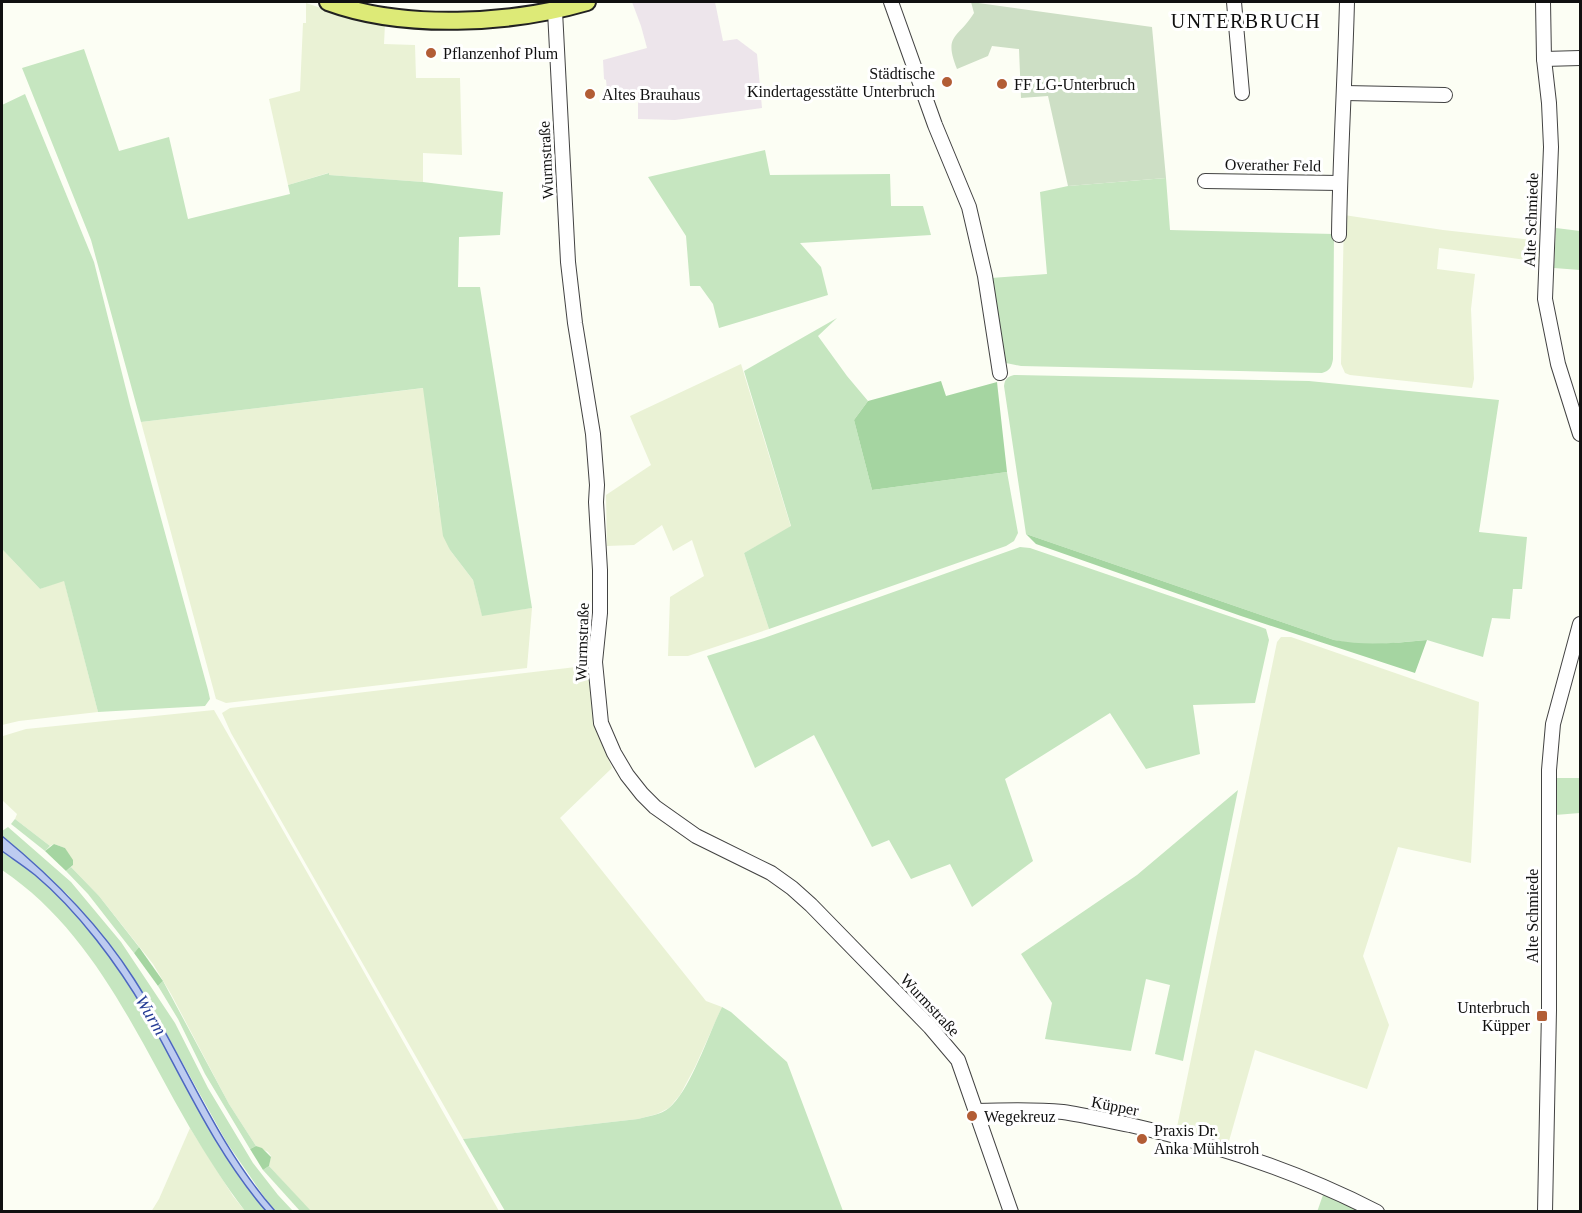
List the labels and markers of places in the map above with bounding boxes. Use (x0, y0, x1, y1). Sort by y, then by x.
place label: Pflanzenhof Plum (443, 45, 559, 62)
marker: Pflanzenhof Plum (424, 46, 438, 60)
place label: Städtische Kindertagesstätte Unterbruch (747, 65, 935, 101)
marker: Städtische Kindertagesstätte Unterbruch (940, 75, 954, 89)
place label: FF LG-Unterbruch (1014, 76, 1135, 93)
marker: FF LG-Unterbruch (995, 77, 1009, 91)
place label: Altes Brauhaus (602, 86, 700, 103)
marker: Altes Brauhaus (583, 87, 597, 101)
place label: Unterbruch Küpper (1457, 999, 1531, 1035)
marker: Unterbruch Küpper (1535, 1009, 1549, 1023)
place label: Wegekreuz (984, 1108, 1056, 1126)
marker: Wegekreuz (965, 1109, 979, 1123)
place label: Praxis Dr. Anka Mühlstroh (1154, 1122, 1259, 1157)
marker: Praxis Dr. Anka Mühlstroh (1135, 1132, 1149, 1146)

